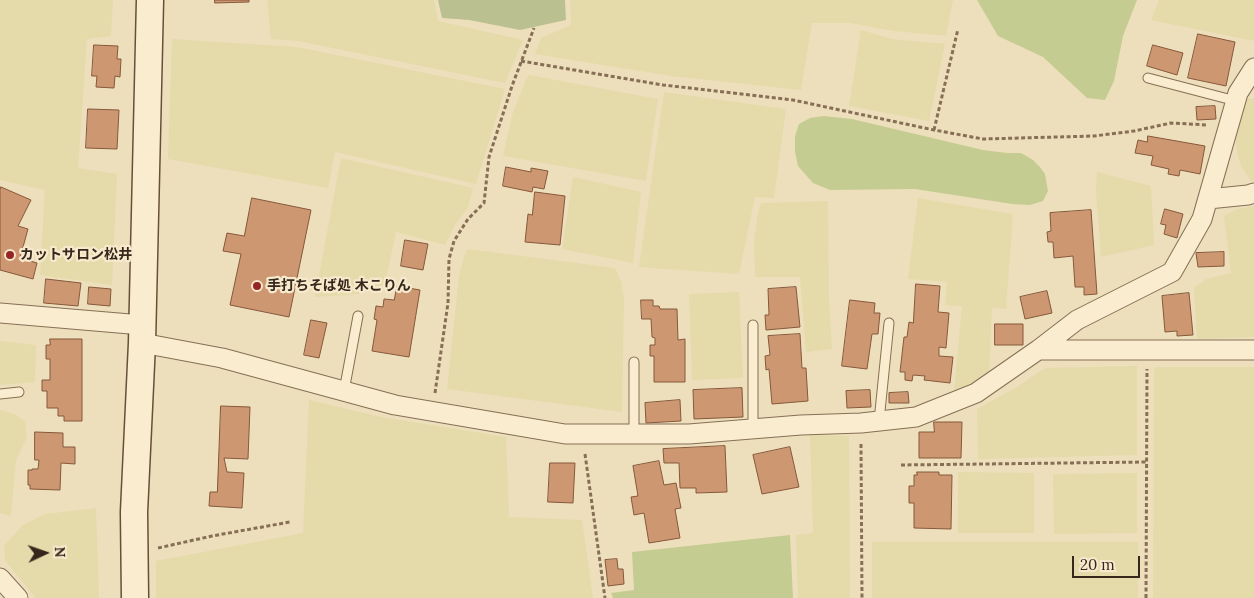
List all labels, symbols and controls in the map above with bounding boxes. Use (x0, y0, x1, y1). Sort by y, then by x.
place label: カットサロン松井 (20, 247, 132, 263)
marker: カットサロン松井 (4, 249, 16, 261)
place label: 手打ちそば処 木こりん (267, 278, 411, 294)
marker: 手打ちそば処 木こりん (251, 280, 263, 292)
north arrow (20, 528, 70, 578)
text: N (51, 546, 69, 558)
scale bar (1074, 546, 1142, 578)
text: 20 m (1080, 555, 1115, 574)

